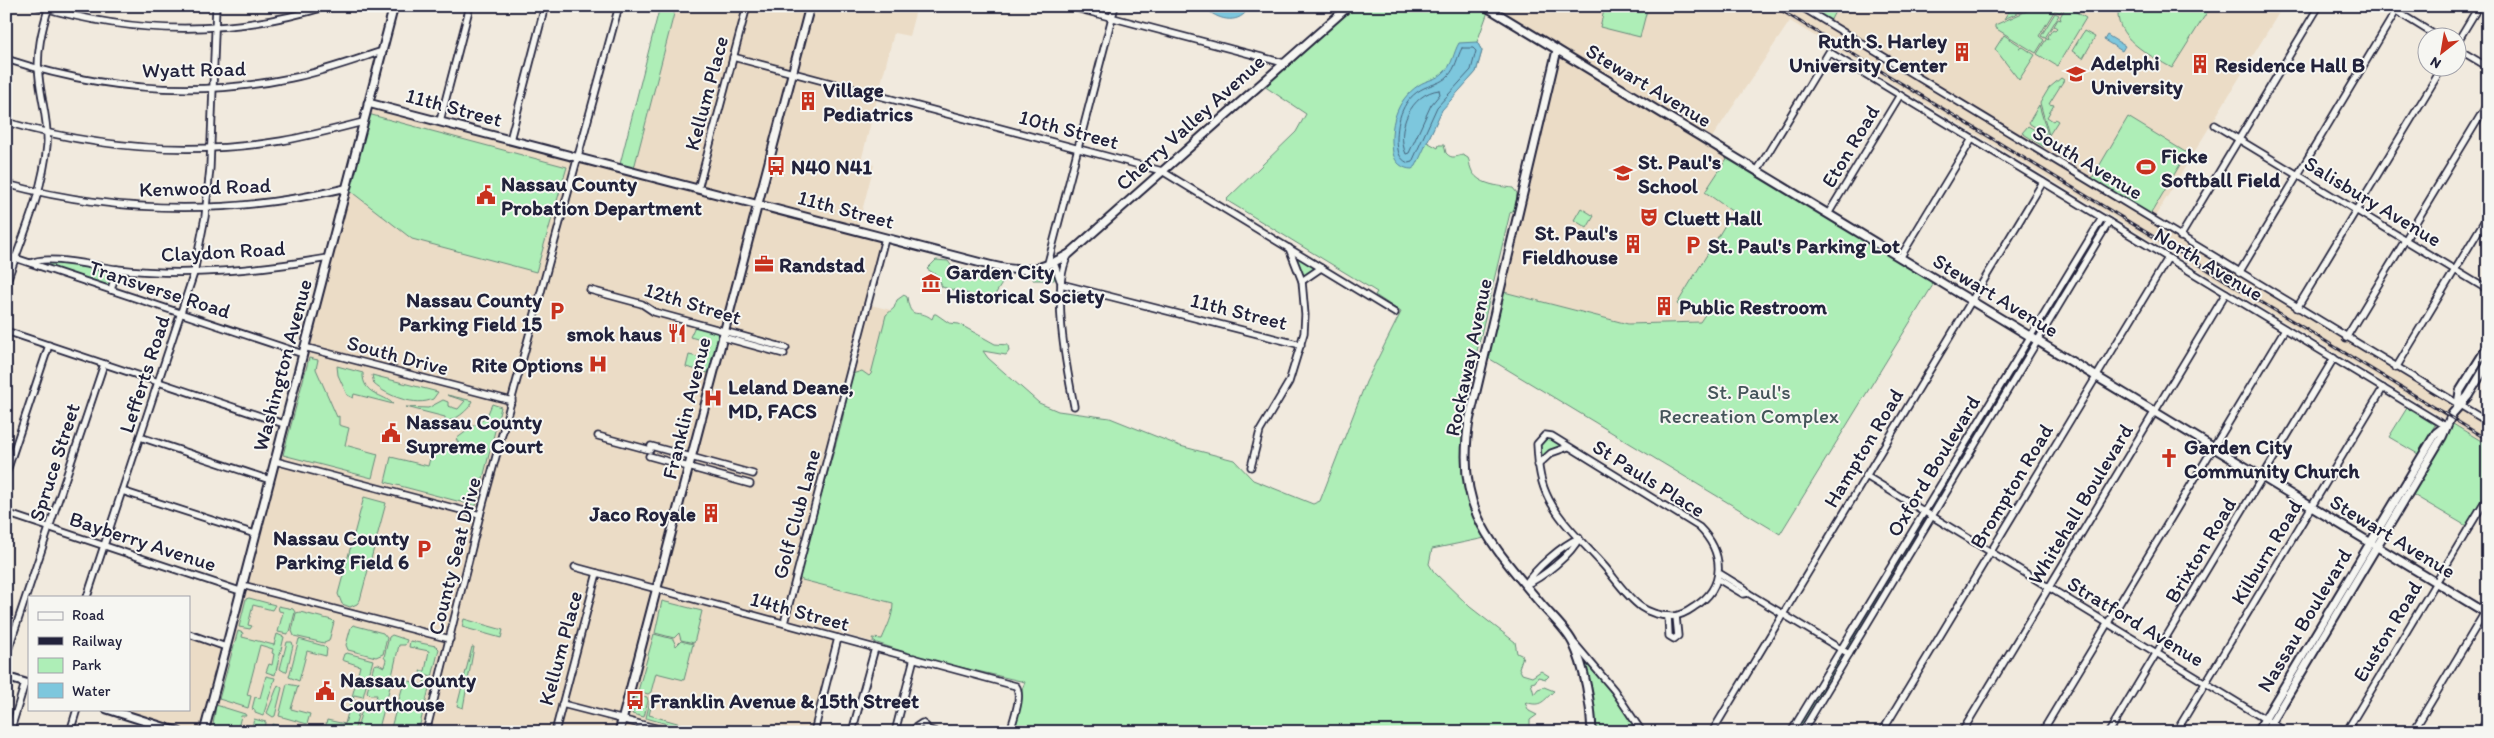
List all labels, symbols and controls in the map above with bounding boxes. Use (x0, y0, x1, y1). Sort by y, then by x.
place label: Ruth S. Harley University Center (1789, 28, 1948, 78)
north arrow (2416, 28, 2466, 78)
street label: Kellum Place (679, 33, 733, 153)
street label: Stewart Avenue (1582, 38, 1716, 132)
building icon: Ruth S. Harley University Center (1951, 41, 1973, 63)
street label: Cherry Valley Avenue (1110, 49, 1270, 195)
place label: Adelphi University (2090, 50, 2184, 100)
place label: Residence Hall B (2215, 52, 2365, 77)
building icon: Residence Hall B (2189, 53, 2211, 75)
text: N (2427, 53, 2444, 72)
street label: Wyatt Road (142, 56, 247, 82)
school or university icon: Adelphi University (2065, 63, 2087, 85)
place label: Village Pediatrics (823, 77, 913, 126)
street label: 11th Street (403, 82, 505, 132)
building icon: Village Pediatrics (797, 90, 819, 112)
street label: Eton Road (1816, 100, 1885, 192)
street label: 10th Street (1017, 104, 1122, 154)
street label: South Avenue (2028, 119, 2148, 205)
place label: Ficke Softball Field (2161, 143, 2281, 192)
place label: St. Paul's School (1638, 149, 1721, 198)
street label: Salisbury Avenue (2300, 150, 2446, 252)
place label: N40 N41 (791, 154, 872, 179)
bus stop icon: N40 N41 (765, 155, 787, 177)
sports icon: Ficke Softball Field (2135, 156, 2157, 178)
school or university icon: St. Paul's School (1612, 162, 1634, 184)
place label: Nassau County Probation Department (501, 171, 702, 221)
street label: Kenwood Road (139, 172, 272, 202)
public building icon: Nassau County Probation Department (475, 184, 497, 206)
street label: 11th Street (795, 184, 897, 234)
place label: Cluett Hall (1664, 205, 1763, 230)
theatre icon: Cluett Hall (1638, 206, 1660, 228)
place label: St. Paul's Fieldhouse (1522, 220, 1618, 269)
street label: North Avenue (2150, 222, 2268, 306)
building icon: St. Paul's Fieldhouse (1622, 233, 1644, 255)
place label: St. Paul's Parking Lot (1708, 233, 1900, 259)
parking icon: St. Paul's Parking Lot (1682, 234, 1704, 256)
street label: Claydon Road (160, 235, 286, 267)
street label: Stewart Avenue (1929, 248, 2063, 342)
place label: Randstad (779, 252, 865, 277)
office icon: Randstad (753, 253, 775, 275)
street label: Transverse Road (86, 254, 234, 324)
place label: Garden City Historical Society (946, 259, 1104, 309)
museum icon: Garden City Historical Society (920, 272, 942, 294)
street label: Washington Avenue (247, 276, 317, 454)
street label: 12th Street (642, 276, 745, 330)
street label: Rockaway Avenue (1439, 276, 1497, 438)
place label: Nassau County Parking Field 15 (399, 287, 543, 337)
street label: 11th Street (1188, 287, 1290, 335)
place label: Public Restroom (1679, 294, 1827, 319)
building icon: Public Restroom (1653, 295, 1675, 317)
parking icon: Nassau County Parking Field 15 (546, 300, 568, 322)
street label: Lefferts Road (113, 312, 175, 436)
place label: smok haus (567, 321, 662, 346)
restaurant icon: smok haus (666, 322, 688, 344)
street label: South Drive (344, 329, 452, 381)
street label: Franklin Avenue (656, 334, 716, 482)
place label: Rite Options (472, 352, 583, 378)
hospital icon: Rite Options (587, 353, 609, 375)
place label: Leland Deane, MD, FACS (728, 374, 854, 423)
park label: St. Paul's Recreation Complex (1659, 379, 1839, 428)
street label: Hampton Road (1818, 384, 1908, 512)
hospital icon: Leland Deane, MD, FACS (702, 387, 724, 409)
street label: Oxford Boulevard (1881, 391, 1985, 541)
street label: Spruce Street (23, 400, 85, 524)
place label: Nassau County Supreme Court (406, 409, 543, 459)
street label: Brompton Road (1964, 419, 2058, 553)
street label: Whitehall Boulevard (2022, 419, 2138, 589)
public building icon: Nassau County Supreme Court (380, 422, 402, 444)
street label: St Pauls Place (1588, 434, 1710, 522)
place label: Garden City Community Church (2184, 434, 2360, 484)
street label: Golf Club Lane (767, 446, 825, 582)
church icon: Garden City Community Church (2158, 447, 2180, 469)
street label: County Seat Drive (422, 474, 486, 638)
street label: Stewart Avenue (2326, 489, 2460, 583)
street label: Brixton Road (2159, 493, 2241, 607)
street label: Kilburn Road (2225, 495, 2307, 609)
place label: Jaco Royale (589, 501, 696, 527)
building icon: Jaco Royale (700, 502, 722, 524)
street label: Bayberry Avenue (66, 505, 220, 577)
place label: Nassau County Parking Field 6 (273, 525, 410, 575)
parking icon: Nassau County Parking Field 6 (413, 538, 435, 560)
street label: Nassau Boulevard (2251, 543, 2357, 696)
street label: Stratford Avenue (2063, 570, 2209, 672)
street label: Euston Road (2347, 576, 2427, 686)
street label: 14th Street (748, 586, 852, 636)
street label: Kellum Place (533, 588, 587, 708)
legend (28, 596, 190, 710)
text: Road (72, 606, 105, 624)
text: Railway (72, 632, 122, 650)
text: Park (72, 656, 102, 674)
place label: Nassau County Courthouse (340, 667, 477, 716)
public building icon: Nassau County Courthouse (314, 680, 336, 702)
text: Water (72, 682, 111, 700)
place label: Franklin Avenue & 15th Street (650, 688, 919, 713)
bus stop icon: Franklin Avenue & 15th Street (624, 689, 646, 711)

